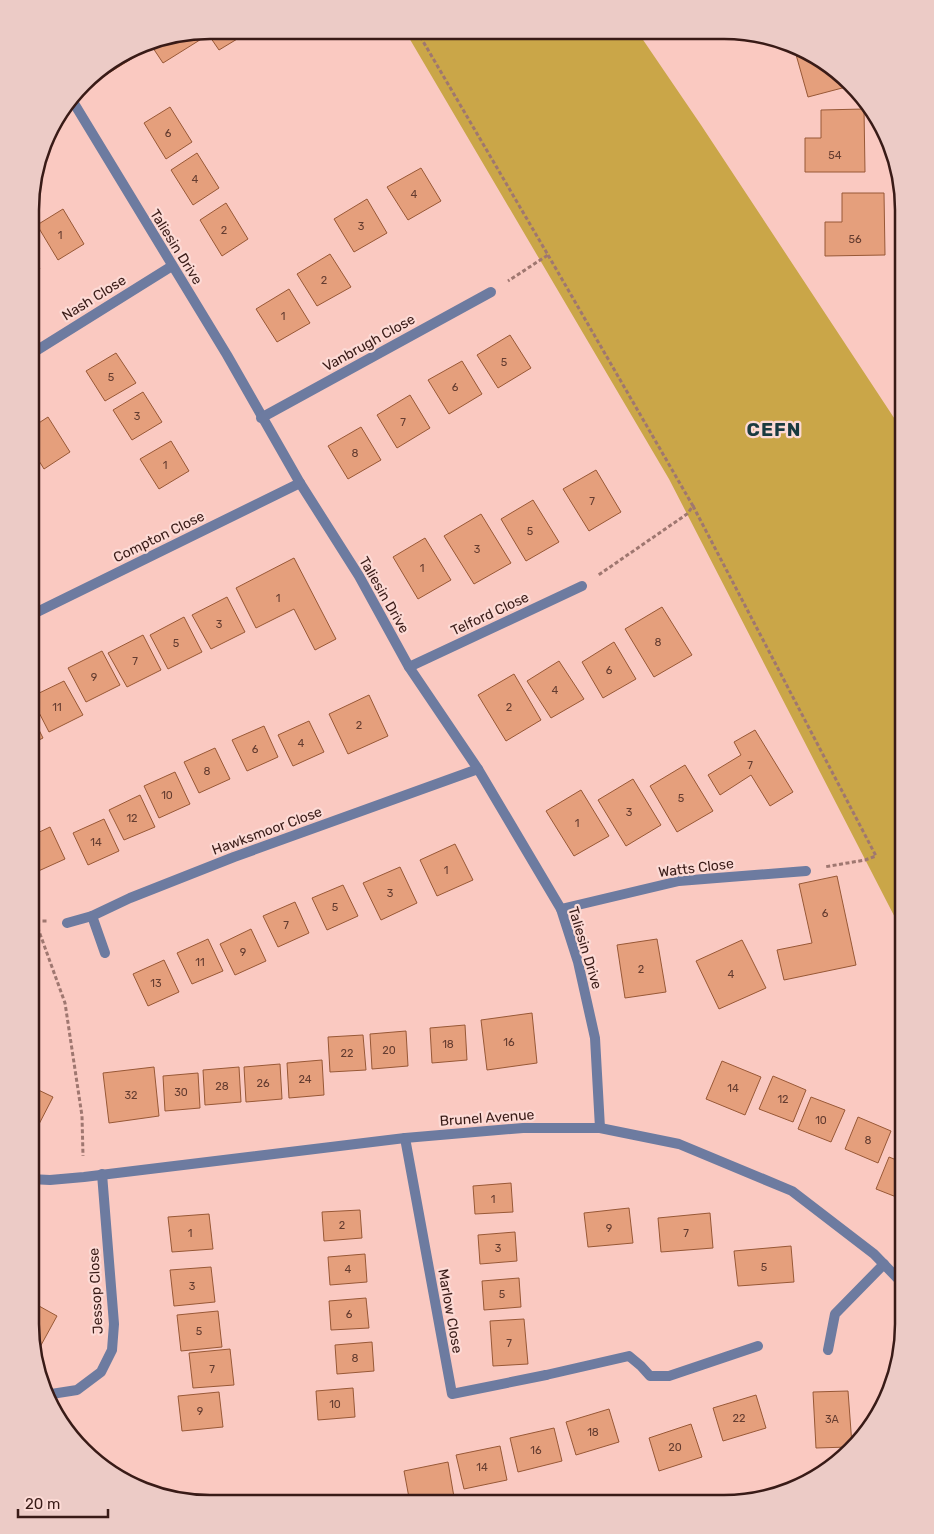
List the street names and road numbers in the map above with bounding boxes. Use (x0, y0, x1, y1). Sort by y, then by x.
street label: Taliesin Drive (146, 206, 206, 288)
street label: Nash Close (59, 272, 129, 324)
street label: Vanbrugh Close (320, 311, 418, 375)
street label: Compton Close (111, 508, 207, 566)
street label: Taliesin Drive (355, 554, 413, 636)
street label: Telford Close (448, 588, 532, 639)
street label: Hawksmoor Close (210, 803, 324, 859)
street label: Watts Close (657, 855, 735, 881)
street label: Taliesin Drive (564, 905, 606, 991)
street label: Brunel Avenue (439, 1106, 535, 1130)
street label: Jessop Close (85, 1247, 107, 1335)
street label: Marlow Close (434, 1267, 466, 1355)

